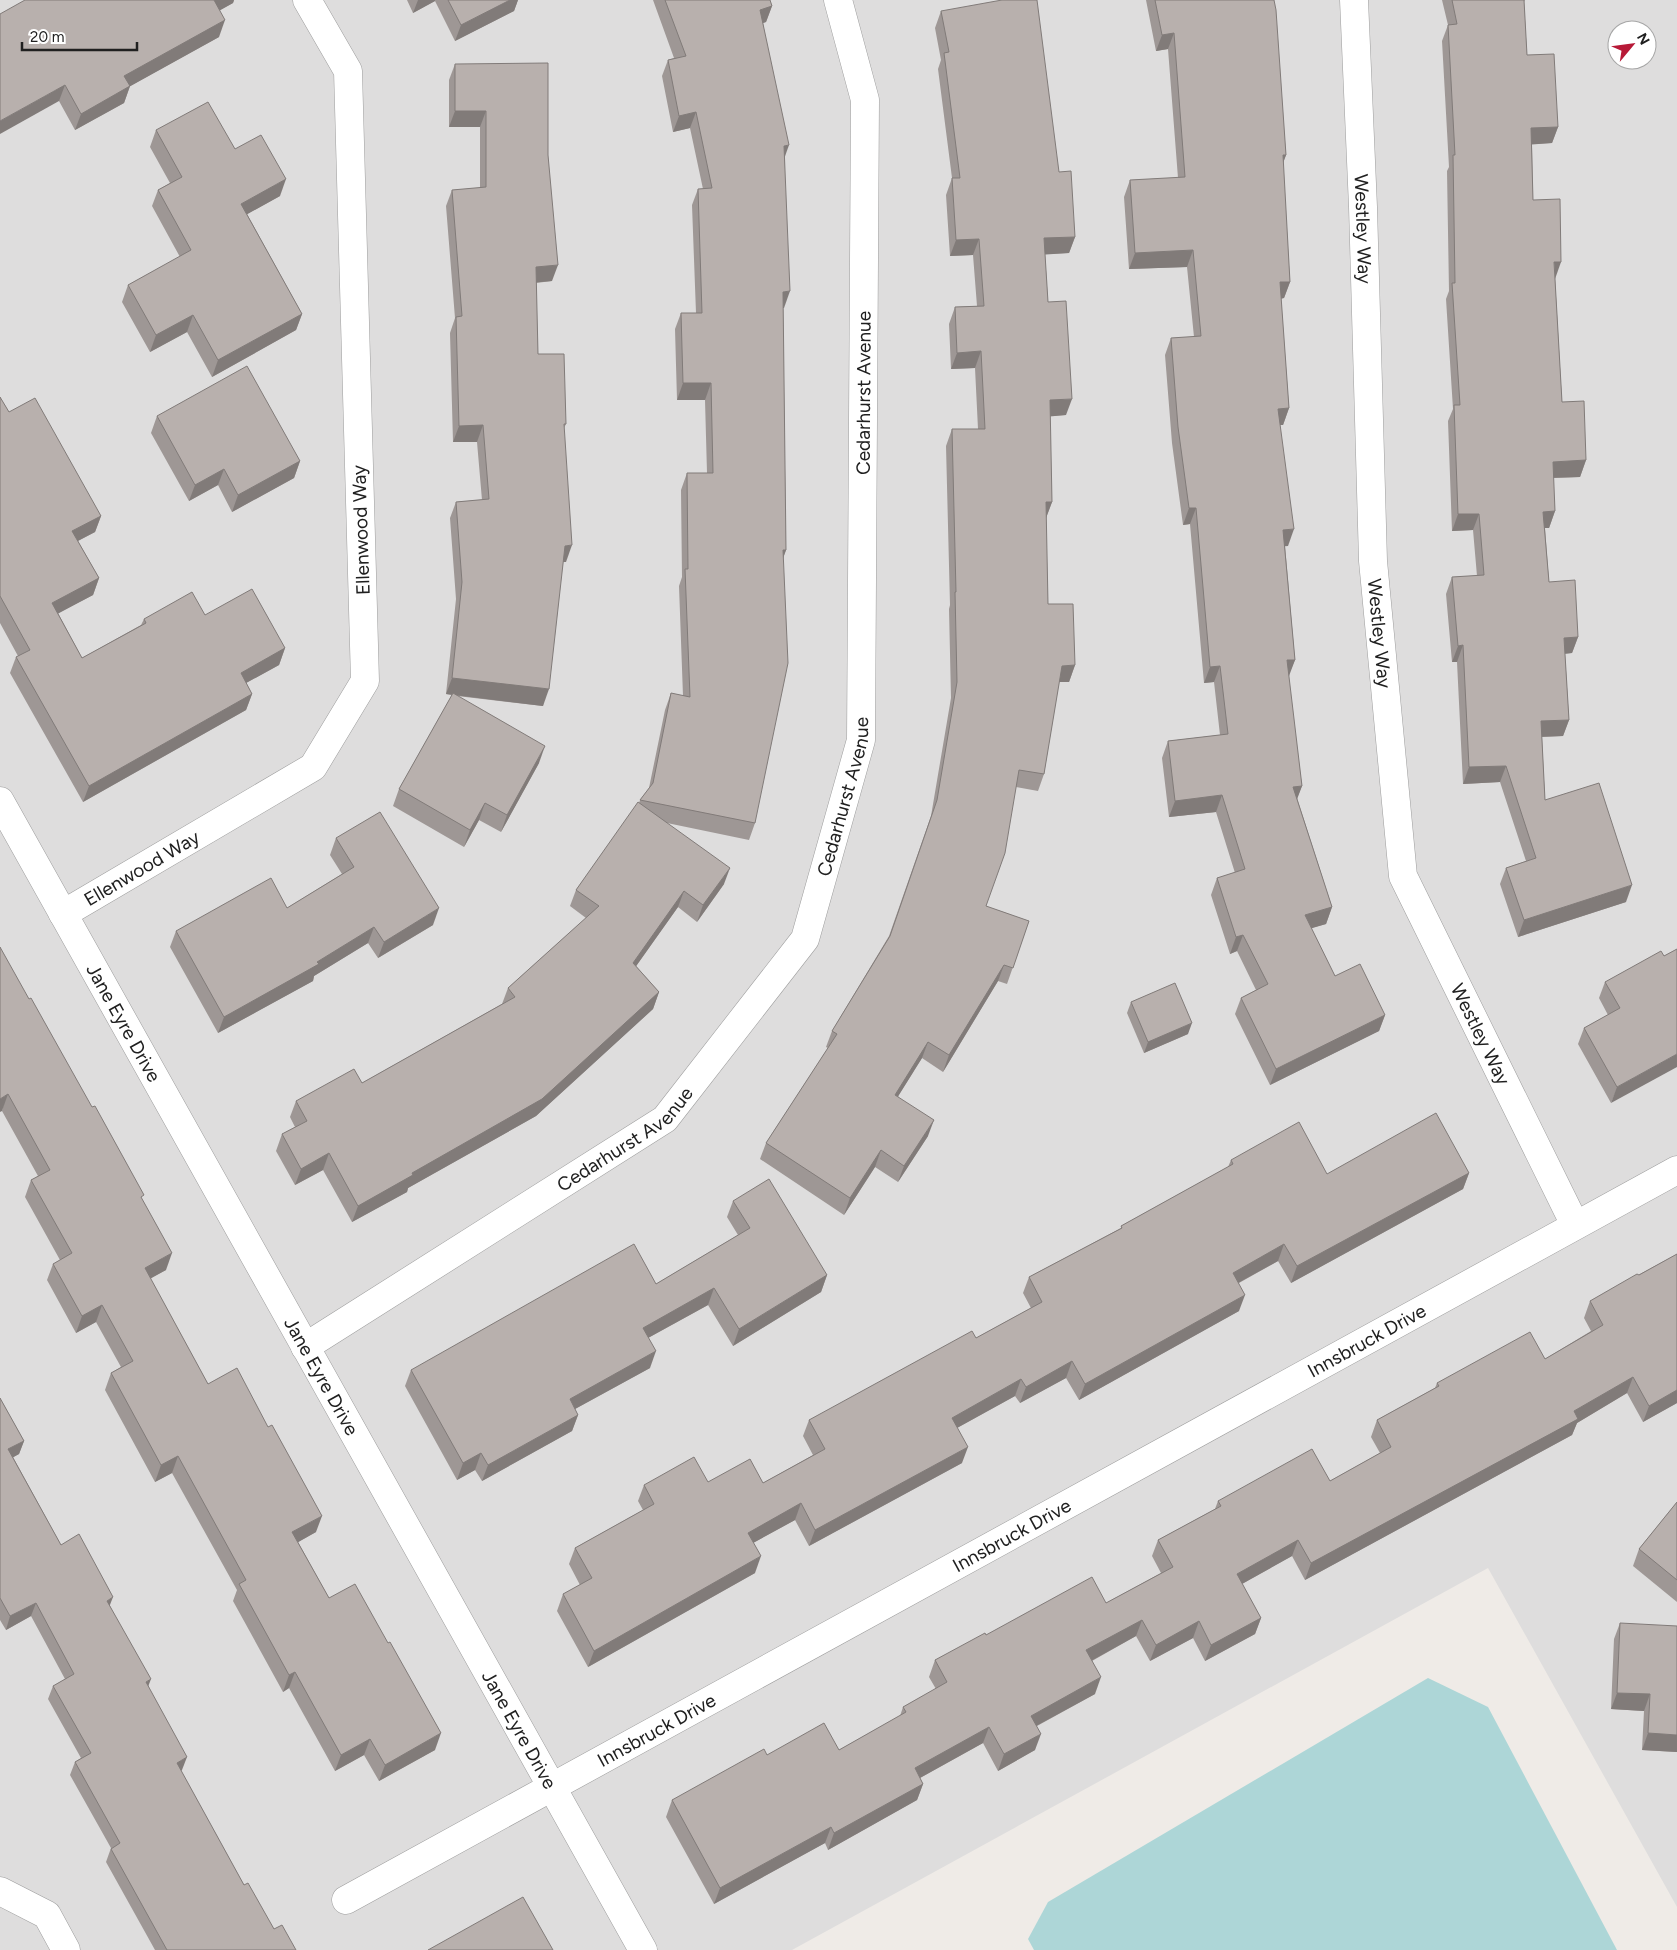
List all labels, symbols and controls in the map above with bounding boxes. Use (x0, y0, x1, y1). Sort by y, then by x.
scale bar (22, 20, 138, 52)
north arrow (1607, 20, 1657, 70)
text: 20 m (30, 28, 64, 46)
text: N (1633, 30, 1653, 48)
street label: Westley Way (1350, 173, 1377, 284)
street label: Cedarhurst Avenue (851, 311, 875, 475)
street label: Ellenwood Way (347, 465, 375, 595)
street label: Westley Way (1363, 578, 1397, 689)
street label: Cedarhurst Avenue (812, 717, 873, 879)
street label: Ellenwood Way (80, 825, 203, 911)
street label: Jane Eyre Drive (82, 959, 166, 1086)
street label: Westley Way (1446, 980, 1516, 1088)
street label: Cedarhurst Avenue (552, 1082, 697, 1196)
street label: Innsbruck Drive (1303, 1299, 1430, 1382)
street label: Jane Eyre Drive (280, 1313, 364, 1439)
street label: Innsbruck Drive (948, 1493, 1075, 1577)
street label: Jane Eyre Drive (477, 1666, 562, 1793)
street label: Innsbruck Drive (593, 1688, 720, 1771)

